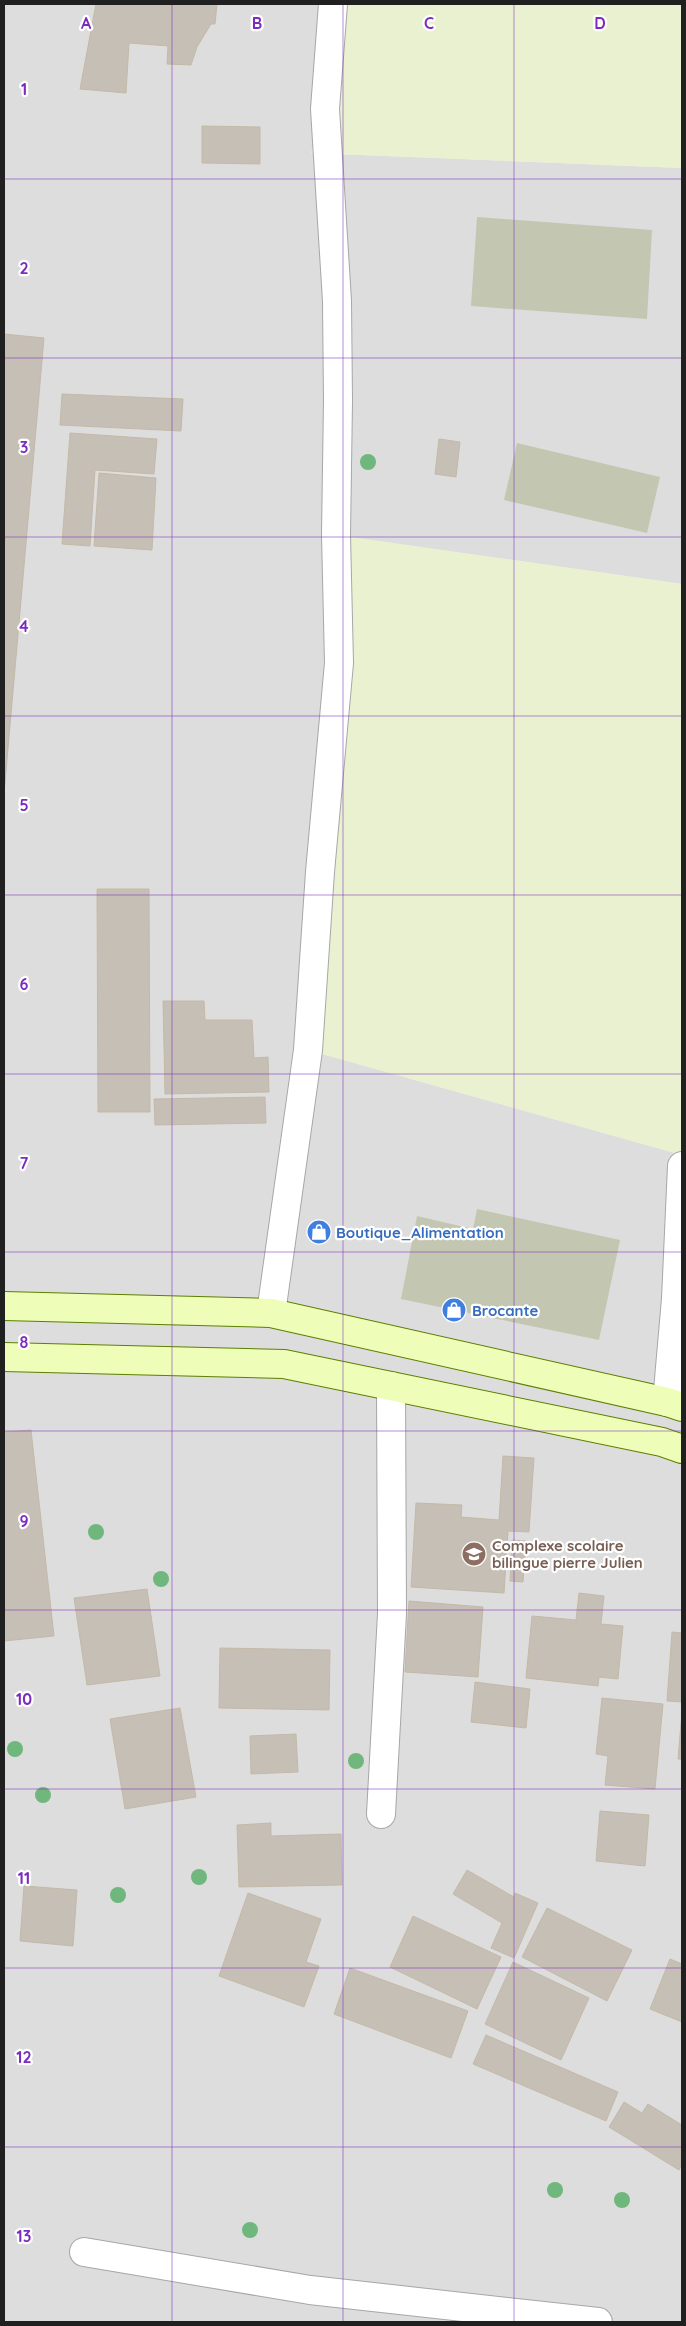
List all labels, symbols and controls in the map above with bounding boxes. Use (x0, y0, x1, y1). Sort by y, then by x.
text: A (81, 13, 92, 33)
text: B (252, 13, 262, 33)
text: C (424, 13, 434, 33)
text: D (594, 13, 606, 33)
text: 1 (21, 79, 27, 99)
text: 2 (19, 258, 29, 278)
text: 3 (20, 437, 28, 457)
text: 4 (19, 616, 29, 636)
text: 5 (19, 795, 29, 815)
text: 6 (20, 974, 29, 994)
text: 7 (20, 1153, 29, 1173)
shop icon: Boutique_Alimentation (306, 1219, 332, 1245)
place label: Boutique_Alimentation (336, 1223, 504, 1242)
shop icon: Brocante (441, 1297, 467, 1323)
place label: Brocante (472, 1301, 539, 1320)
text: 8 (20, 1332, 29, 1352)
text: 9 (19, 1511, 29, 1531)
place label: Complexe scolaire bilingue pierre Julien (492, 1536, 643, 1572)
school or university icon: Complexe scolaire bilingue pierre Julien (461, 1541, 487, 1567)
text: 10 (16, 1689, 32, 1709)
text: 11 (18, 1868, 30, 1888)
text: 12 (16, 2047, 32, 2067)
text: 13 (17, 2226, 31, 2246)

